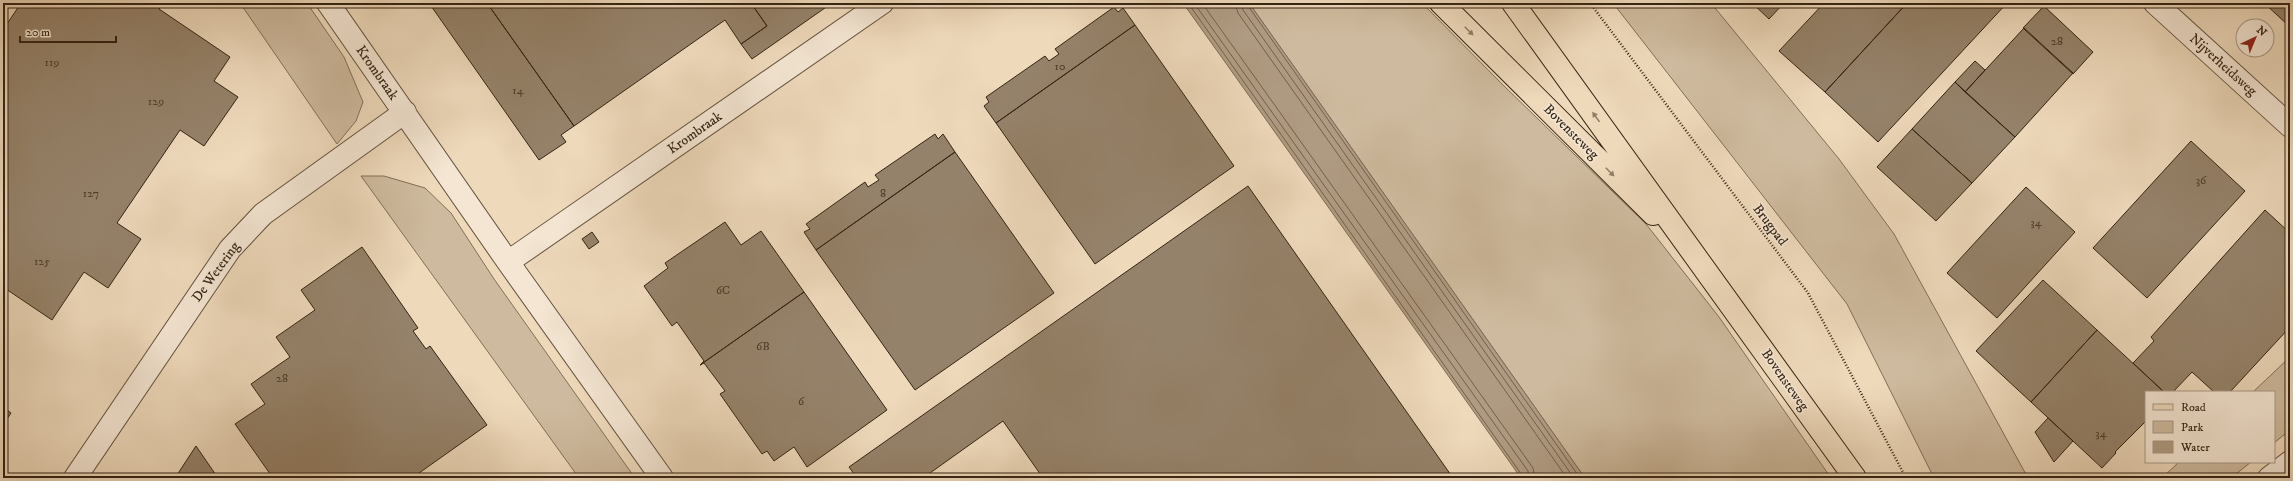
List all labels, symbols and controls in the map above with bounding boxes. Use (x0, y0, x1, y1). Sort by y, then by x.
scale bar (20, 18, 116, 44)
north arrow (2235, 18, 2275, 58)
text: 20 m (26, 25, 50, 40)
one-way arrow (1464, 26, 1474, 35)
street label: Nijverheidsweg (2186, 30, 2260, 100)
house number: 28 (2051, 34, 2063, 49)
street label: Krombraak (352, 42, 402, 104)
house number: 119 (45, 55, 59, 70)
house number: 10 (1055, 59, 1065, 74)
house number: 14 (512, 83, 525, 98)
house number: 129 (148, 94, 164, 109)
street label: Bovensteweg (1539, 100, 1603, 164)
street label: Krombraak (664, 108, 726, 158)
one-way arrow (1592, 111, 1600, 122)
one-way arrow (1605, 167, 1615, 177)
house number: 36 (2196, 173, 2207, 188)
house number: 127 (83, 186, 99, 201)
house number: 8 (880, 186, 886, 201)
street label: Brugpad (1749, 201, 1791, 249)
house number: 34 (2030, 215, 2043, 230)
street label: De Wetering (188, 238, 244, 306)
house number: 125 (34, 254, 50, 269)
house number: 6C (716, 283, 730, 298)
house number: 6B (756, 339, 770, 354)
street label: Bovensteweg (1757, 346, 1813, 415)
house number: 28 (276, 371, 288, 386)
legend (2145, 391, 2275, 463)
house number: 6 (798, 394, 805, 409)
text: Road (2181, 400, 2206, 415)
text: Park (2181, 420, 2203, 435)
house number: 34 (2095, 426, 2108, 441)
text: Water (2180, 440, 2210, 455)

